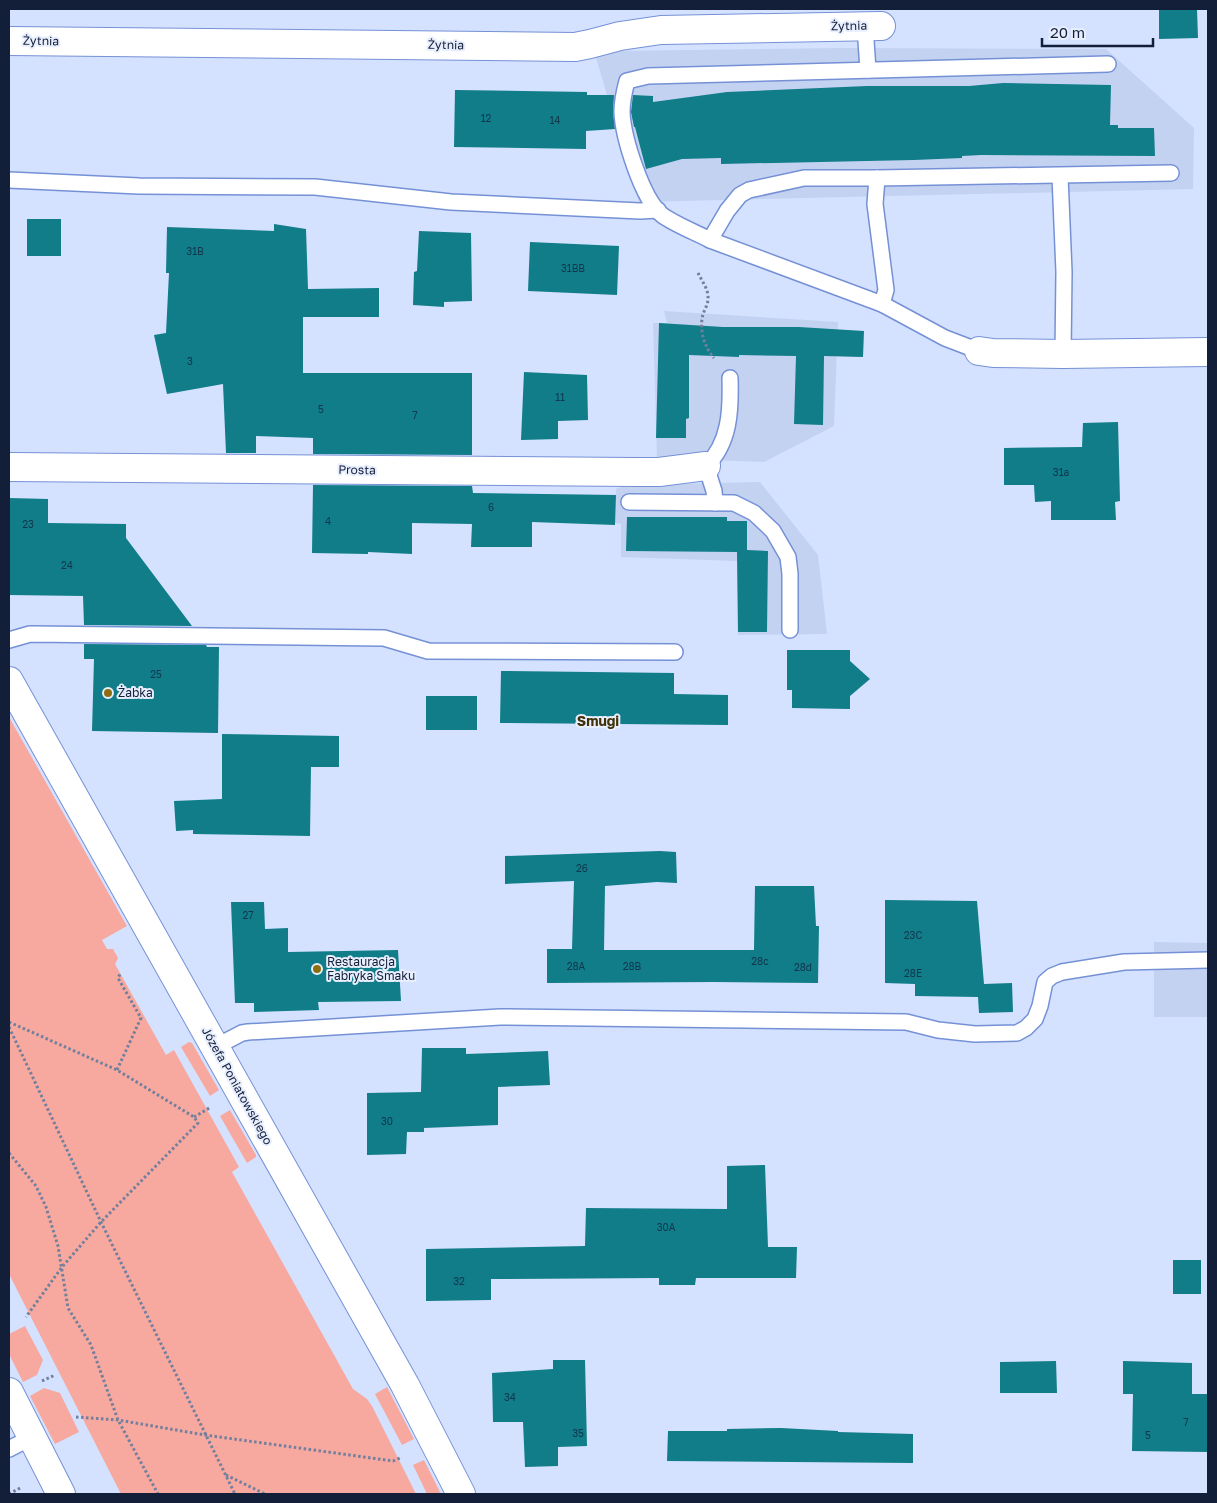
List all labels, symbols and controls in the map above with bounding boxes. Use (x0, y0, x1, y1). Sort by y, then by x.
scale bar (1042, 15, 1153, 47)
street label: Żytnia (831, 18, 867, 33)
text: 20 m (1050, 23, 1085, 41)
street label: Żytnia (23, 33, 59, 48)
street label: Żytnia (428, 37, 464, 52)
house number: 12 (481, 112, 492, 124)
house number: 14 (550, 114, 560, 126)
house number: 31B (186, 245, 204, 257)
house number: 31BB (561, 262, 585, 274)
house number: 3 (187, 355, 193, 367)
house number: 11 (555, 391, 565, 403)
house number: 5 (318, 403, 324, 415)
house number: 7 (412, 409, 418, 421)
street label: Prosta (338, 462, 376, 477)
house number: 31a (1053, 466, 1069, 478)
house number: 6 (488, 501, 494, 513)
house number: 4 (325, 515, 331, 527)
house number: 23 (22, 518, 34, 530)
house number: 24 (61, 559, 73, 571)
house number: 25 (150, 668, 162, 680)
place label: Żabka (118, 685, 153, 700)
marker: Żabka (102, 687, 114, 699)
district label: Smugi (577, 712, 619, 729)
house number: 26 (576, 862, 588, 874)
house number: 27 (242, 909, 254, 921)
house number: 23C (904, 929, 922, 941)
place label: Restauracja Fabryka Smaku (327, 954, 415, 983)
house number: 28c (751, 955, 769, 967)
house number: 28A (567, 960, 586, 972)
house number: 28B (623, 960, 642, 972)
house number: 28d (794, 961, 812, 973)
marker: Restauracja Fabryka Smaku (311, 963, 323, 975)
house number: 28E (904, 967, 922, 979)
street label: Józefa Poniatowskiego (199, 1024, 276, 1147)
house number: 30 (381, 1115, 393, 1127)
house number: 30A (657, 1221, 676, 1233)
house number: 32 (453, 1275, 465, 1287)
house number: 34 (504, 1391, 516, 1403)
house number: 7 (1183, 1416, 1189, 1428)
house number: 35 (572, 1427, 584, 1439)
house number: 5 (1145, 1429, 1151, 1441)

